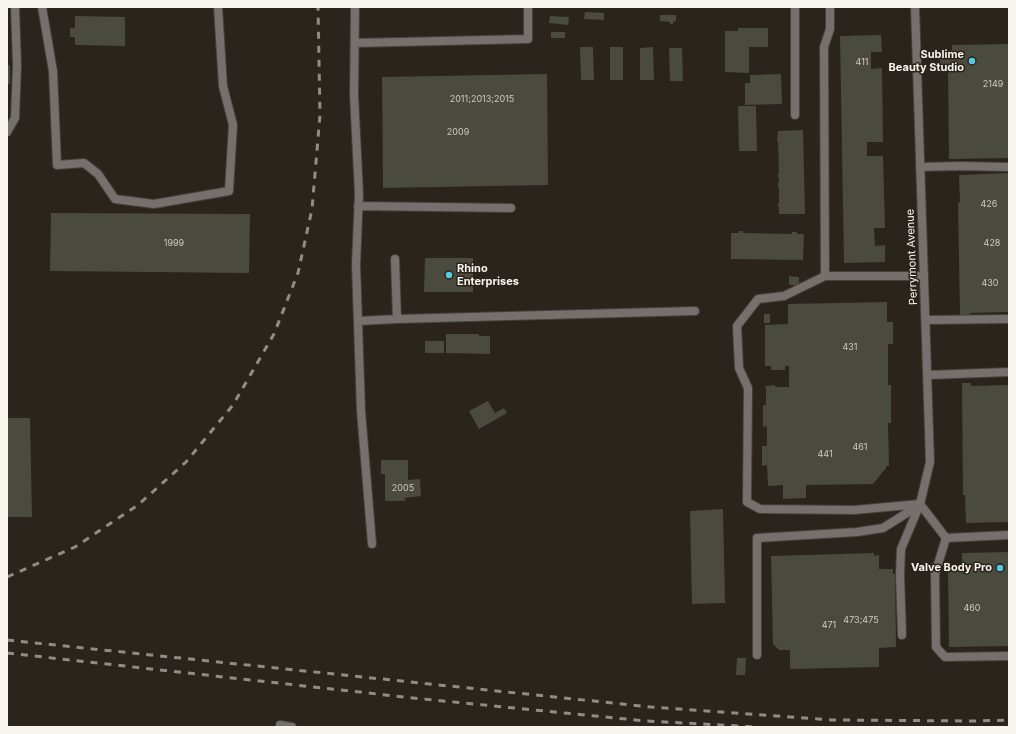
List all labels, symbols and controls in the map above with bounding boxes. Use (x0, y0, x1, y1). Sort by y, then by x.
place label: Sublime Beauty Studio (889, 48, 964, 74)
marker: Sublime Beauty Studio (967, 56, 977, 66)
house number: 411 (856, 57, 868, 67)
house number: 2149 (983, 79, 1003, 89)
house number: 2011;2013;2015 (450, 94, 514, 104)
house number: 2009 (447, 127, 469, 137)
house number: 426 (981, 199, 997, 209)
street label: Perrymont Avenue (904, 209, 920, 305)
house number: 1999 (164, 238, 184, 248)
house number: 428 (984, 238, 1000, 248)
place label: Rhino Enterprises (457, 262, 519, 288)
marker: Rhino Enterprises (444, 270, 454, 280)
house number: 430 (981, 278, 999, 288)
house number: 431 (842, 342, 858, 352)
house number: 461 (852, 442, 868, 452)
house number: 441 (817, 449, 833, 459)
house number: 2005 (392, 483, 414, 493)
place label: Valve Body Pro (911, 561, 992, 575)
marker: Valve Body Pro (995, 563, 1005, 573)
house number: 460 (963, 603, 981, 613)
house number: 473;475 (843, 615, 879, 625)
house number: 471 (822, 620, 836, 630)

